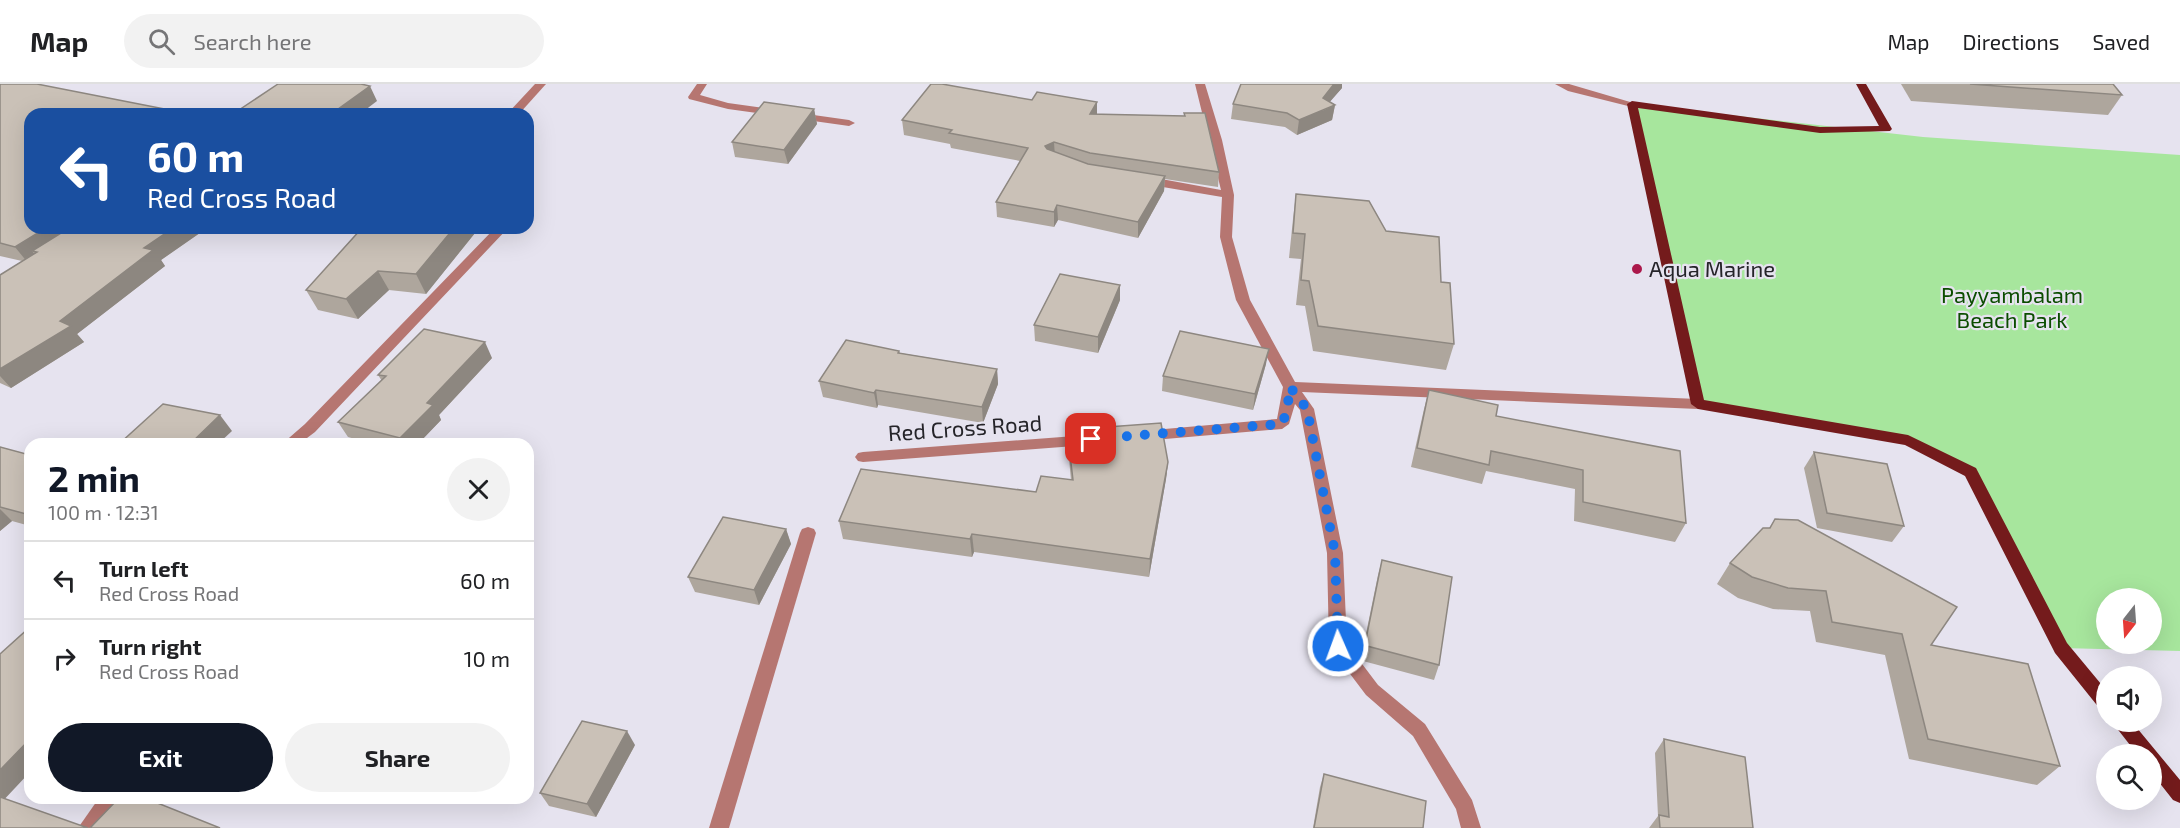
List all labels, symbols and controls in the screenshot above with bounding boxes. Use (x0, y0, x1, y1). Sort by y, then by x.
search box (124, 14, 544, 68)
text: Map (30, 24, 88, 58)
icon: search (145, 25, 178, 58)
text: Search here (193, 28, 312, 54)
text: Map (1887, 29, 1930, 54)
text: Directions (1963, 29, 2059, 54)
text: Saved (2092, 29, 2150, 54)
text: 60 m (147, 130, 244, 180)
icon: left (48, 132, 126, 210)
text: Red Cross Road (147, 181, 336, 213)
place label: Aqua Marine (1649, 255, 1775, 281)
marker: Aqua Marine (1630, 262, 1644, 276)
park label: Payyambalam Beach Park (1941, 281, 2083, 332)
street label: Red Cross Road (887, 409, 1043, 445)
pin (1065, 413, 1116, 464)
icon: arrive (1074, 422, 1107, 455)
text: 2 min (48, 456, 140, 499)
button: close (447, 458, 510, 521)
text: 100 m · 12:31 (48, 500, 159, 524)
text: Turn left (99, 555, 188, 581)
icon: left (48, 564, 81, 597)
text: 60 m (460, 567, 510, 593)
text: Red Cross Road (99, 581, 239, 605)
north arrow (2096, 588, 2162, 654)
map controls (2096, 588, 2162, 810)
position arrow (1306, 614, 1370, 678)
text: Turn right (99, 633, 201, 659)
icon: right (48, 642, 81, 675)
text: 10 m (464, 645, 510, 671)
text: Red Cross Road (99, 659, 239, 683)
button: sound (2096, 666, 2162, 732)
button: Exit (48, 723, 273, 792)
button: Share (285, 723, 510, 792)
button: search (2096, 744, 2162, 810)

